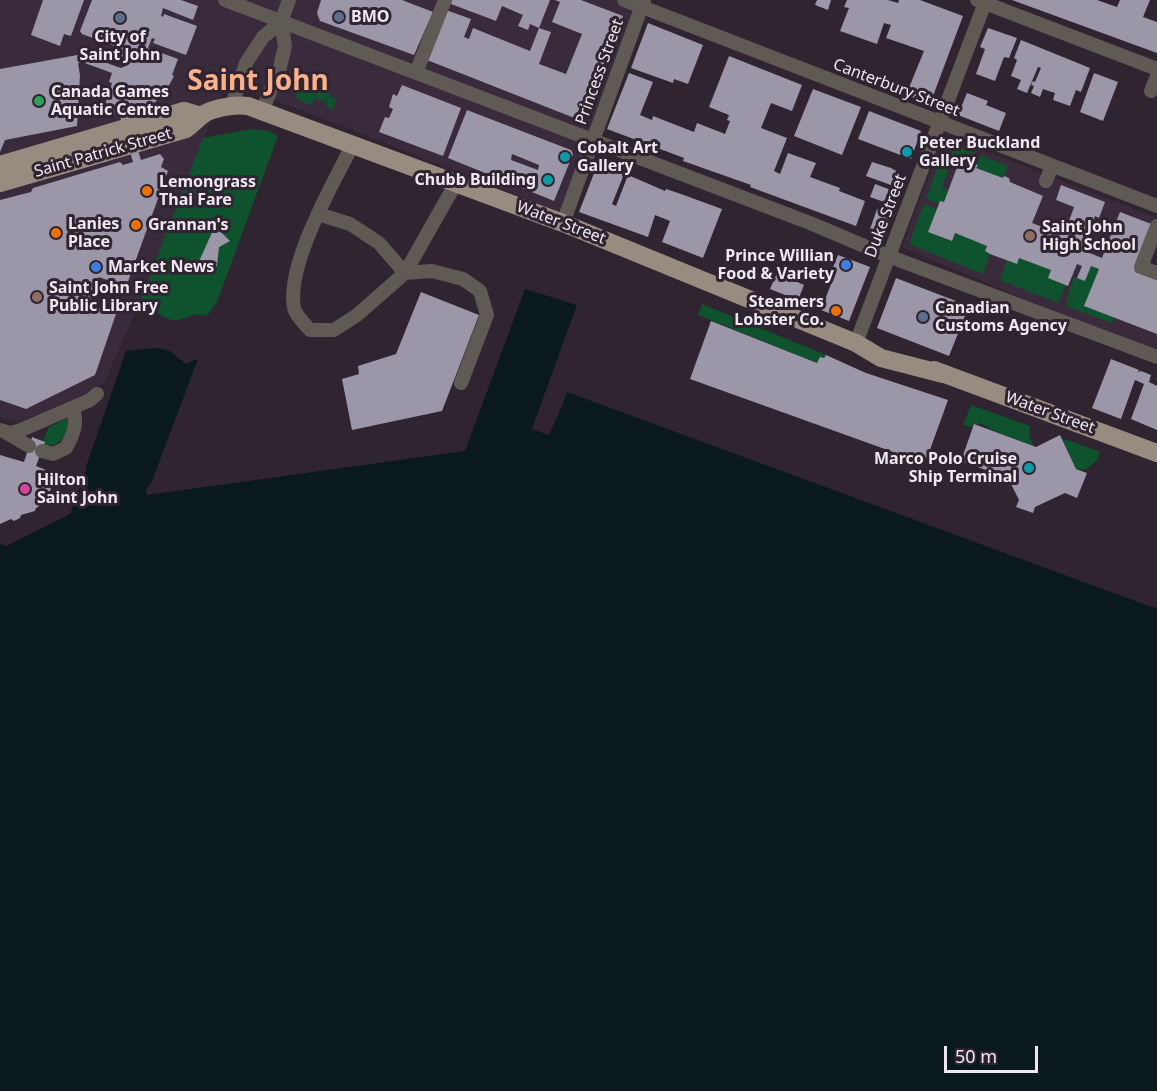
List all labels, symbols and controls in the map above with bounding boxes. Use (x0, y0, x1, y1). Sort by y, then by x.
place label: BMO (351, 7, 389, 27)
marker: BMO (332, 10, 346, 24)
marker: City of Saint John (113, 11, 127, 25)
street label: Princess Street (572, 16, 628, 128)
place label: City of Saint John (80, 27, 160, 65)
street label: Canterbury Street (830, 55, 962, 121)
district label: Saint John (187, 65, 329, 99)
place label: Canada Games Aquatic Centre (51, 82, 170, 120)
marker: Canada Games Aquatic Centre (32, 94, 46, 108)
street label: Saint Patrick Street (32, 124, 174, 182)
place label: Peter Buckland Gallery (919, 133, 1040, 171)
place label: Cobalt Art Gallery (577, 138, 658, 176)
marker: Peter Buckland Gallery (900, 145, 914, 159)
marker: Cobalt Art Gallery (558, 150, 572, 164)
place label: Chubb Building (415, 170, 536, 190)
street label: Duke Street (861, 171, 911, 261)
place label: Lemongrass Thai Fare (159, 172, 256, 210)
marker: Chubb Building (541, 173, 555, 187)
marker: Lemongrass Thai Fare (140, 184, 154, 198)
street label: Water Street (514, 197, 608, 249)
place label: Lanies Place (68, 214, 119, 252)
place label: Grannan's (148, 215, 228, 235)
place label: Saint John High School (1042, 217, 1136, 255)
marker: Grannan's (129, 218, 143, 232)
marker: Lanies Place (49, 226, 63, 240)
marker: Saint John High School (1023, 229, 1037, 243)
place label: Prince Willian Food & Variety (718, 246, 834, 284)
place label: Market News (108, 257, 214, 277)
marker: Prince Willian Food & Variety (839, 258, 853, 272)
marker: Market News (89, 260, 103, 274)
place label: Saint John Free Public Library (49, 278, 169, 316)
marker: Saint John Free Public Library (30, 290, 44, 304)
place label: Steamers Lobster Co. (734, 292, 824, 330)
place label: Canadian Customs Agency (935, 298, 1067, 336)
marker: Steamers Lobster Co. (829, 304, 843, 318)
marker: Canadian Customs Agency (916, 310, 930, 324)
street label: Water Street (1003, 388, 1097, 438)
place label: Marco Polo Cruise Ship Terminal (874, 449, 1017, 487)
marker: Marco Polo Cruise Ship Terminal (1022, 461, 1036, 475)
place label: Hilton Saint John (37, 470, 118, 508)
marker: Hilton Saint John (18, 482, 32, 496)
scale bar (947, 1034, 1042, 1072)
text: 50 m (955, 1044, 997, 1068)

